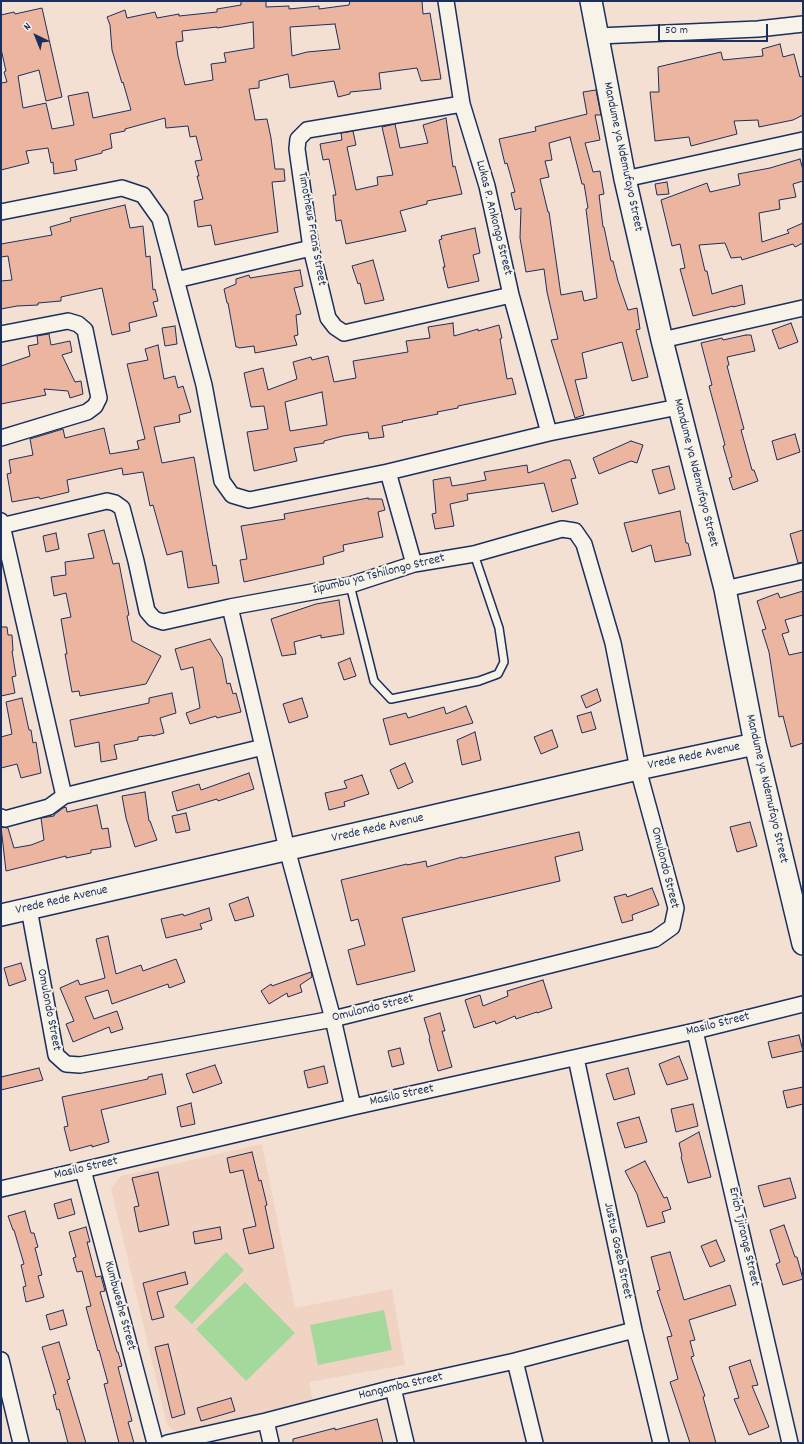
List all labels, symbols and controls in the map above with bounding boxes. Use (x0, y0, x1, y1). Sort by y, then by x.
north arrow (16, 16, 56, 56)
scale bar (660, 16, 770, 42)
text: N (20, 20, 35, 35)
text: 50 m (665, 22, 688, 39)
street label: Mandume ya Ndemufayo Street (599, 81, 645, 233)
street label: Lukas P. Ankongo Street (471, 159, 515, 277)
street label: Timotheus Frans Street (293, 171, 329, 287)
street label: Mandume ya Ndemufayo Street (669, 397, 721, 549)
street label: Iipumbu ya Tshilongo Street (311, 551, 447, 599)
street label: Mandume ya Ndemufayo Street (741, 713, 791, 865)
street label: Vrede Rede Avenue (646, 740, 742, 774)
street label: Vrede Rede Avenue (330, 811, 426, 847)
street label: Omulondo Street (646, 826, 682, 910)
street label: Vrede Rede Avenue (14, 883, 110, 919)
street label: Omulondo Street (32, 968, 64, 1052)
street label: Omulondo Street (331, 991, 415, 1027)
street label: Masilo Street (685, 1010, 751, 1040)
street label: Masilo Street (369, 1082, 435, 1110)
street label: Masilo Street (53, 1154, 119, 1184)
street label: Erich Tjirange Street (724, 1186, 762, 1288)
street label: Justus Goseb Street (599, 1201, 635, 1301)
street label: Kumbweshe Street (100, 1260, 138, 1352)
street label: Hangamba Street (357, 1370, 445, 1404)

